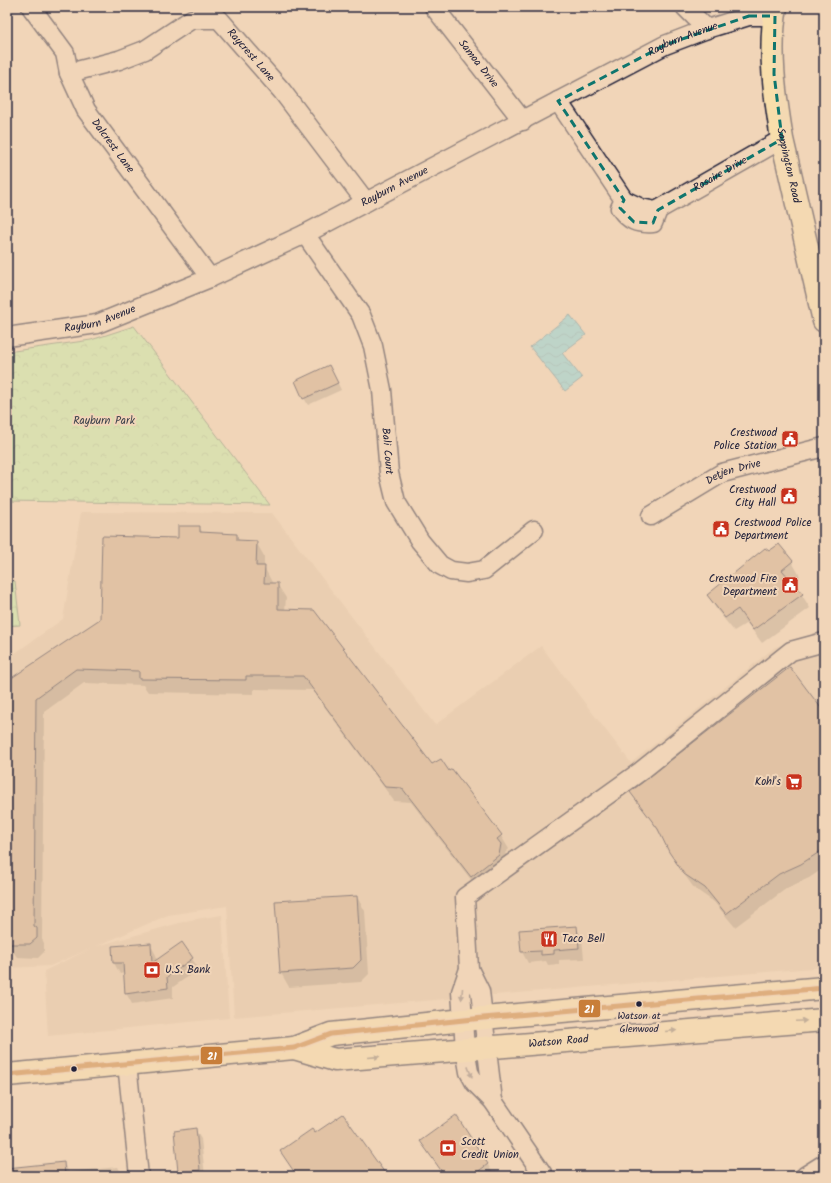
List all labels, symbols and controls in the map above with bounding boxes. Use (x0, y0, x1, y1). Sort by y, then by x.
street label: Rayburn Avenue (645, 17, 720, 62)
street label: Raycrest Lane (222, 25, 279, 86)
street label: Samoa Drive (454, 36, 503, 92)
street label: Dalcrest Lane (86, 115, 139, 177)
street label: Sappington Road (771, 127, 806, 205)
street label: Rosaire Drive (690, 152, 751, 197)
street label: Rayburn Avenue (358, 162, 432, 212)
street label: Rayburn Avenue (63, 300, 139, 338)
park label: Rayburn Park (73, 412, 136, 430)
place label: Crestwood Police Station (713, 424, 778, 455)
street label: Bali Court (376, 427, 398, 476)
public building icon: Crestwood Police Station (780, 429, 800, 449)
street label: Detjen Drive (702, 454, 763, 490)
place label: Crestwood City Hall (729, 481, 777, 512)
public building icon: Crestwood City Hall (779, 486, 799, 506)
place label: Crestwood Police Department (734, 514, 812, 545)
public building icon: Crestwood Police Department (711, 519, 731, 539)
place label: Crestwood Fire Department (709, 570, 778, 601)
public building icon: Crestwood Fire Department (780, 575, 800, 595)
supermarket icon: Kohl's (784, 772, 804, 792)
place label: Kohl's (755, 773, 781, 791)
restaurant icon: Taco Bell (539, 929, 559, 949)
place label: Taco Bell (562, 930, 605, 948)
bank icon: U.S. Bank (142, 960, 162, 980)
place label: U.S. Bank (165, 961, 211, 979)
one-way arrow (459, 988, 465, 1000)
line badge: 21 (578, 999, 601, 1018)
marker: Watson at Glenwood (634, 999, 644, 1009)
text: 21 (584, 1001, 595, 1019)
place label: Watson at Glenwood (617, 1008, 661, 1037)
one-way arrow (795, 1018, 807, 1025)
one-way arrow (665, 1028, 677, 1035)
street label: Watson Road (528, 1030, 590, 1053)
line badge: 21 (200, 1046, 223, 1065)
text: 21 (207, 1048, 218, 1066)
one-way arrow (368, 1053, 380, 1060)
unlabelled marker (69, 1064, 79, 1074)
one-way arrow (468, 1067, 474, 1079)
place label: Scott Credit Union (461, 1133, 519, 1164)
bank icon: Scott Credit Union (438, 1138, 458, 1158)

